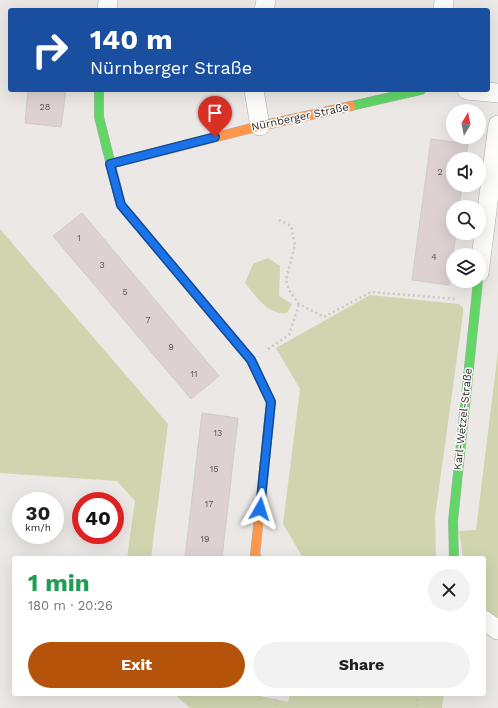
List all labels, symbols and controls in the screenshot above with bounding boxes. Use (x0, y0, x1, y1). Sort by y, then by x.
text: 140 m (90, 23, 173, 56)
icon: right (24, 24, 76, 76)
text: Nürnberger Straße (90, 57, 252, 78)
pin (198, 96, 232, 137)
street label: Nürnberger Straße (250, 100, 350, 134)
house number: 28 (40, 102, 50, 112)
icon: arrive (204, 102, 226, 124)
north arrow (446, 104, 486, 144)
map controls (446, 104, 486, 288)
button: sound (446, 152, 486, 192)
house number: 2 (437, 167, 443, 177)
button: search (446, 200, 486, 240)
house number: 1 (77, 233, 81, 243)
button: layers (446, 248, 486, 288)
house number: 4 (431, 252, 437, 262)
house number: 3 (99, 260, 105, 270)
house number: 5 (122, 287, 128, 297)
house number: 7 (145, 315, 151, 325)
house number: 9 (168, 342, 174, 352)
street label: Karl-Wetzel-Straße (451, 367, 475, 471)
house number: 11 (190, 369, 198, 379)
house number: 13 (214, 428, 222, 438)
house number: 15 (210, 464, 218, 474)
position arrow (239, 488, 281, 530)
speed limit sign: 40 (72, 492, 124, 544)
house number: 17 (205, 499, 213, 509)
text: 30 (26, 501, 50, 525)
text: km/h (25, 522, 51, 533)
house number: 19 (200, 534, 210, 544)
text: 1 min (28, 569, 90, 597)
button: close (428, 569, 470, 611)
text: 180 m · 20:26 (28, 598, 113, 613)
button: Exit (28, 642, 245, 688)
button: Share (253, 642, 470, 688)

